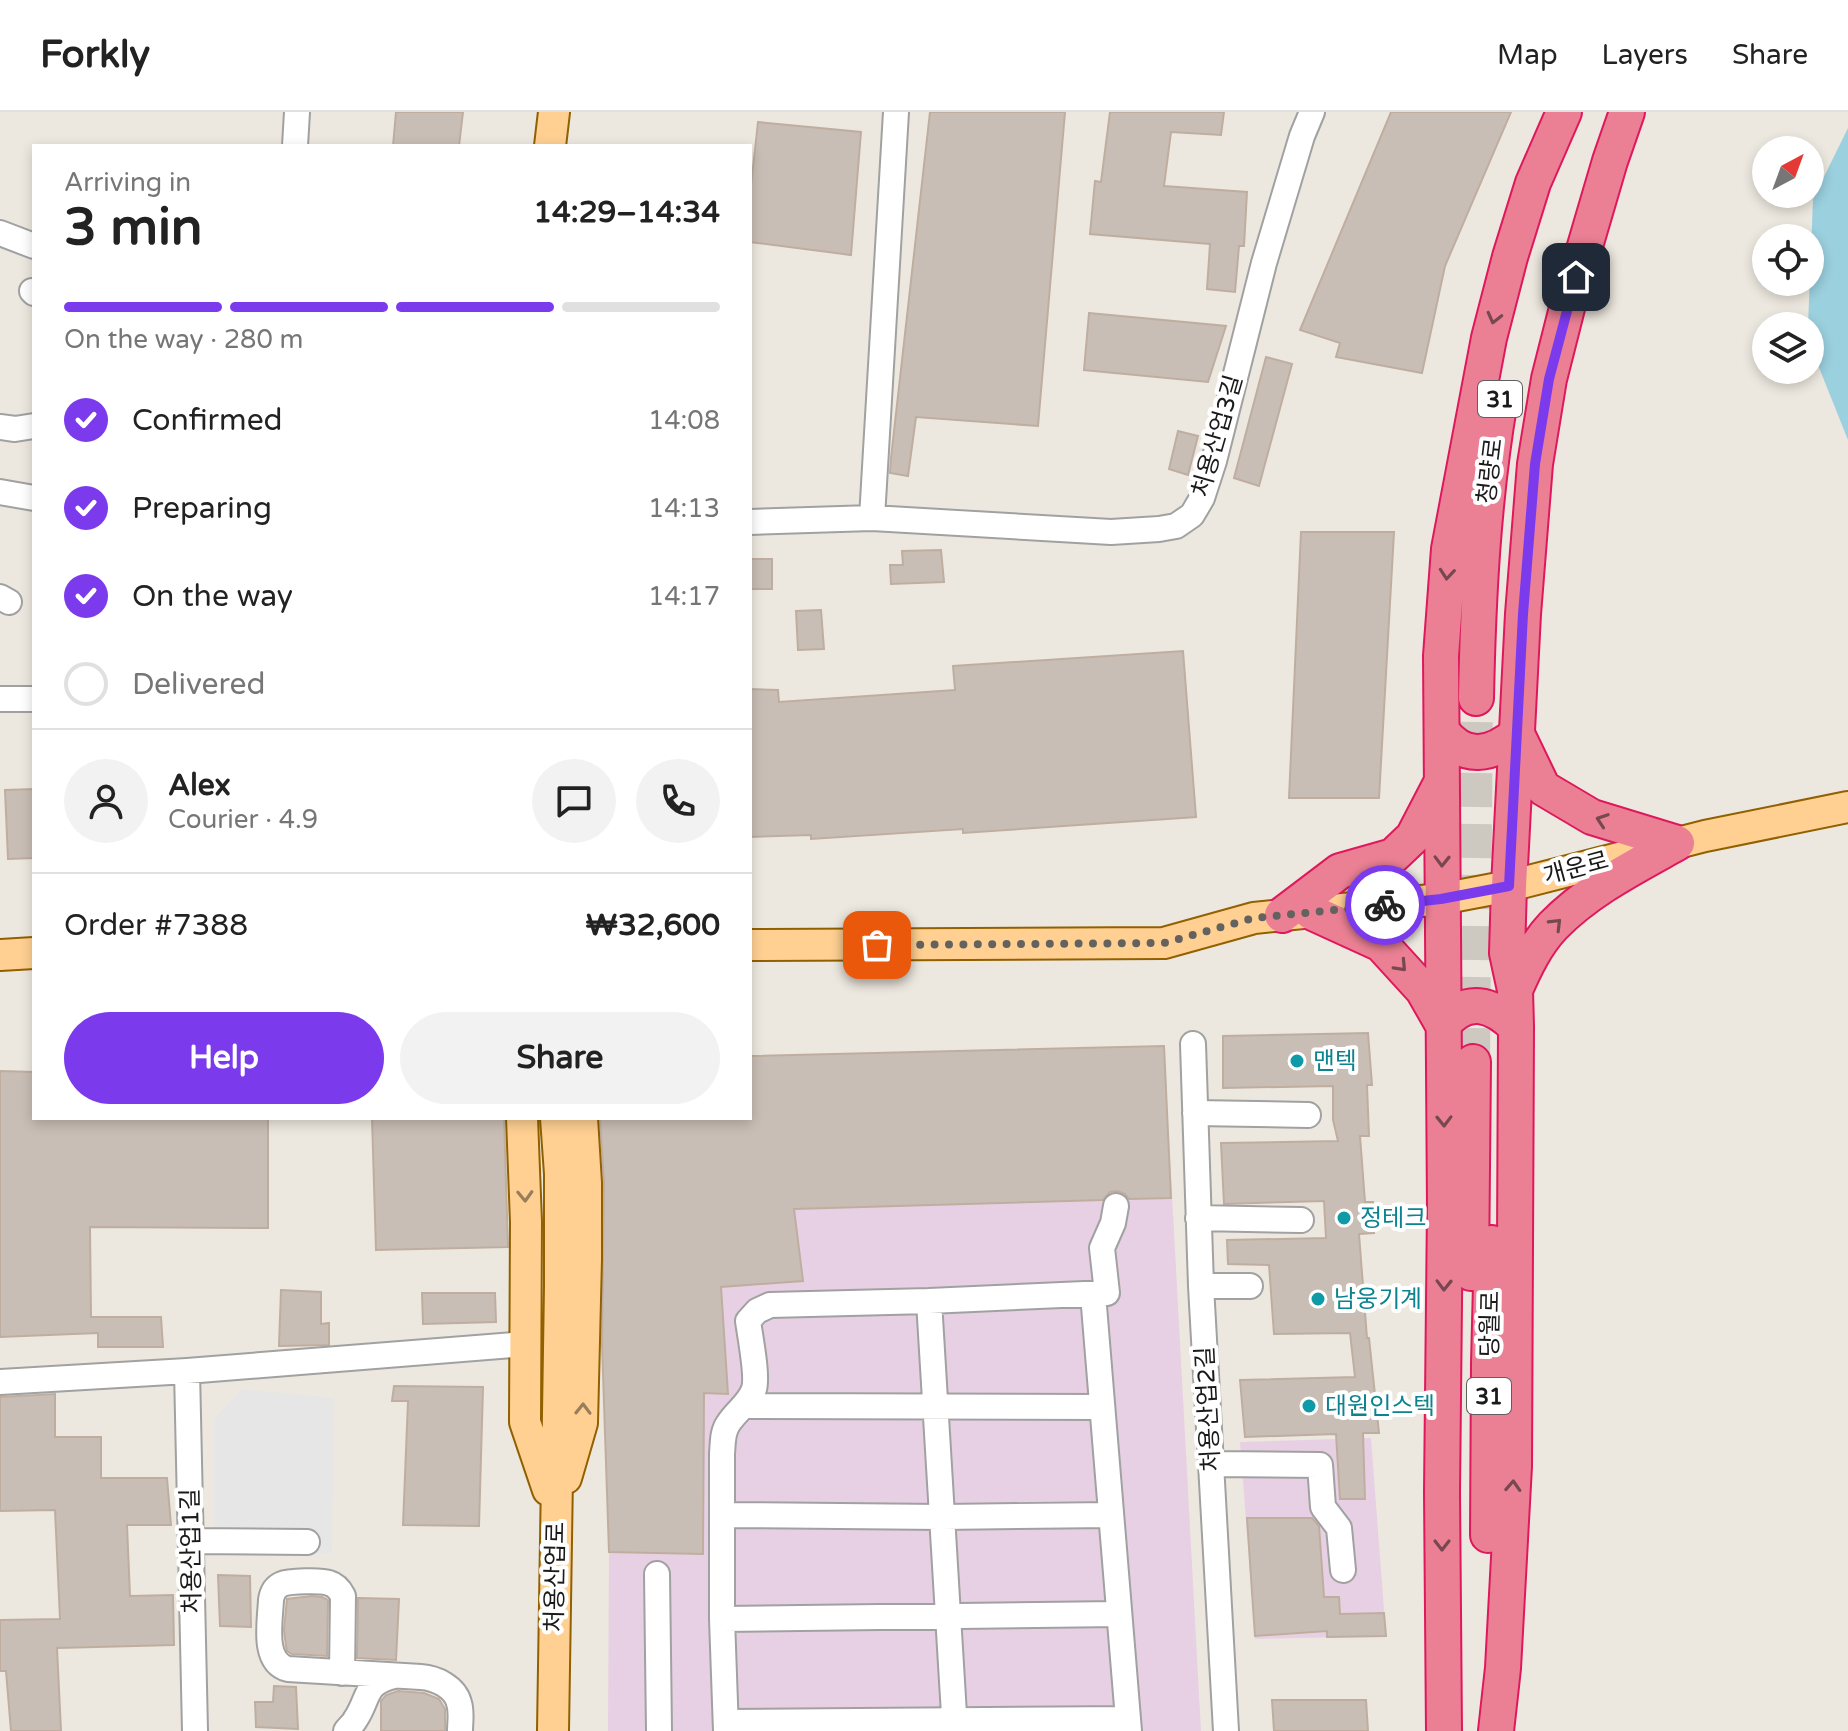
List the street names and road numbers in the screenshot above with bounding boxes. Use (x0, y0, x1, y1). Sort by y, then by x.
street label: 처용산업3길 (1186, 372, 1249, 500)
road number: 31 (1478, 381, 1522, 417)
street label: 청량로 (1472, 436, 1509, 506)
street label: 개운로 (1540, 846, 1612, 891)
street label: 당월로 (1475, 1291, 1506, 1357)
street label: 처용산업2길 (1191, 1346, 1226, 1472)
road number: 31 (1467, 1378, 1511, 1414)
street label: 처용산업1길 (176, 1488, 207, 1614)
street label: 처용산업로 (540, 1522, 571, 1632)

